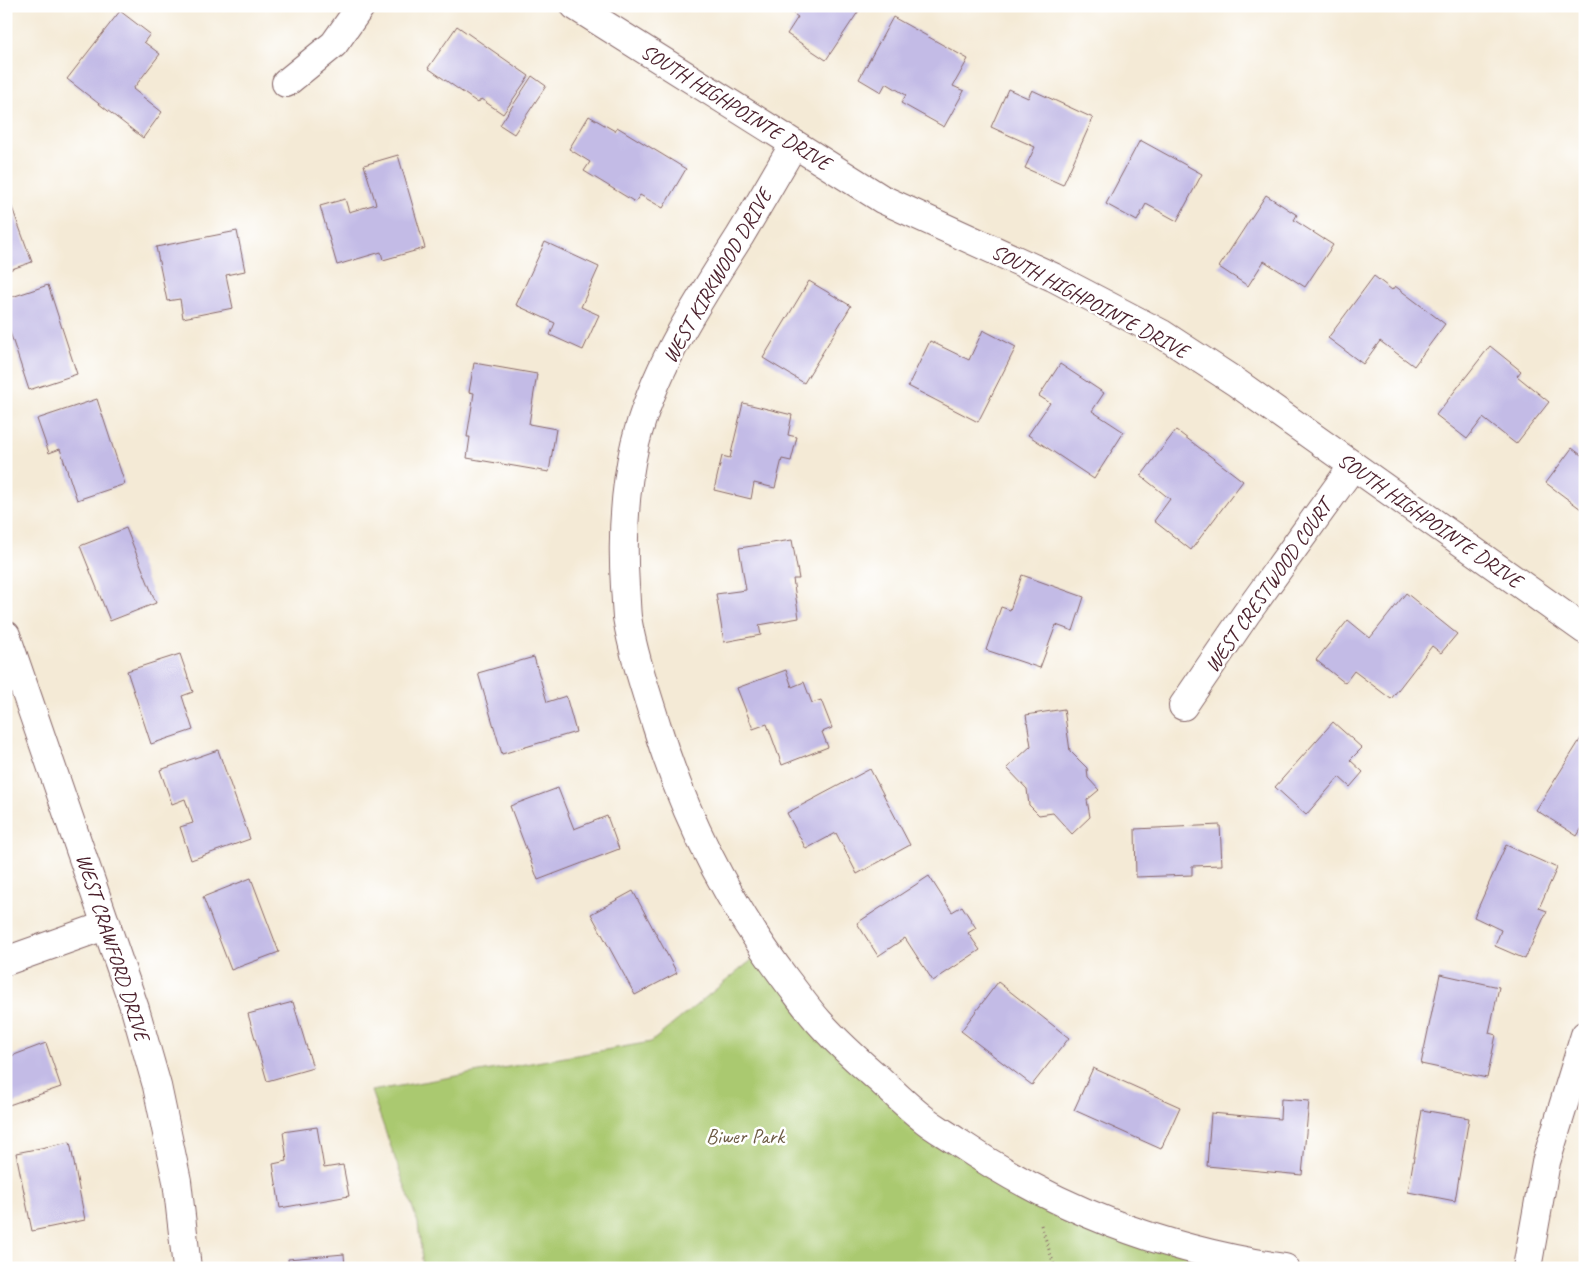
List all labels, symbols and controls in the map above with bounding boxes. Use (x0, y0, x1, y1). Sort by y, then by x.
street label: SOUTH HIGHPOINTE DRIVE (636, 38, 838, 177)
street label: WEST KIRKWOOD DRIVE (657, 182, 779, 368)
street label: SOUTH HIGHPOINTE DRIVE (987, 238, 1195, 365)
street label: SOUTH HIGHPOINTE DRIVE (1333, 447, 1529, 595)
street label: WEST CRESTWOOD COURT (1199, 490, 1340, 677)
street label: WEST CRAWFORD DRIVE (71, 850, 156, 1046)
park label: Biwer Park (706, 1123, 786, 1149)

